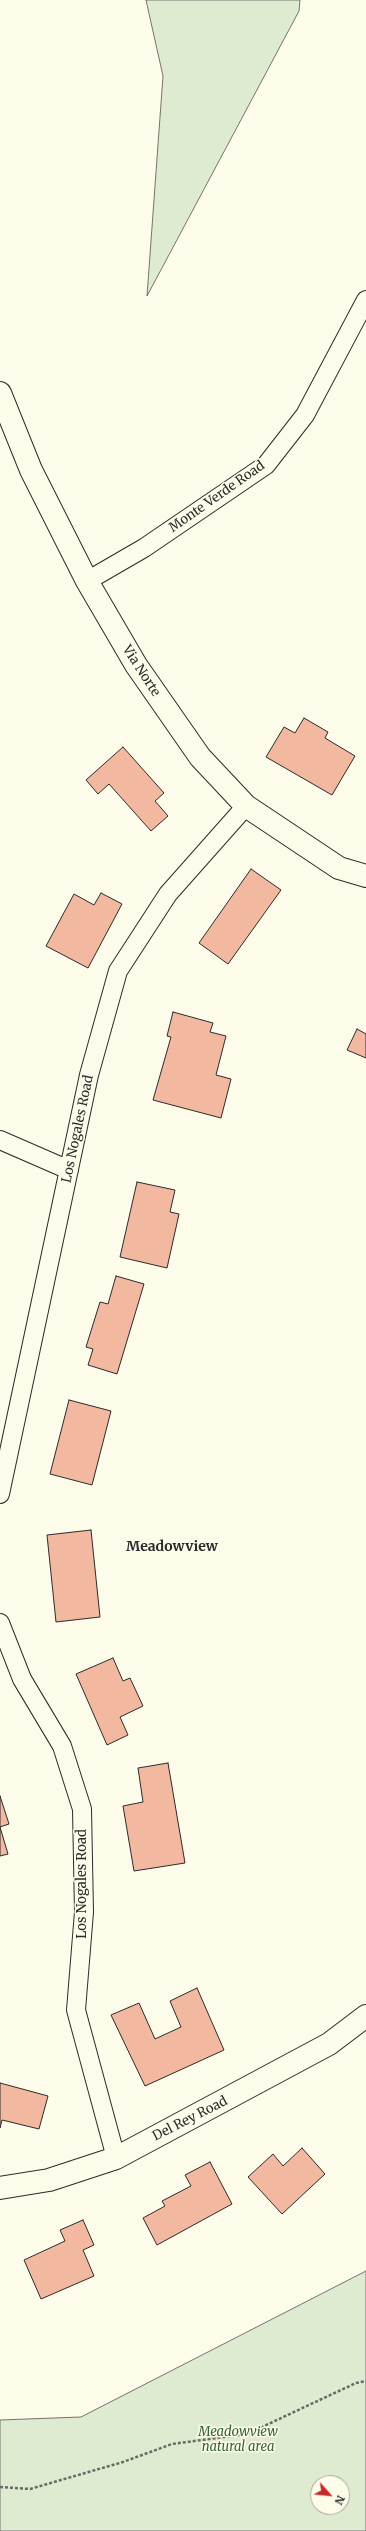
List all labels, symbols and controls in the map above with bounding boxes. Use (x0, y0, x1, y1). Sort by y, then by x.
street label: Monte Verde Road (166, 458, 268, 536)
street label: Via Norte (119, 643, 163, 699)
street label: Los Nogales Road (59, 1074, 97, 1184)
district label: Meadowview (126, 1539, 218, 1555)
street label: Los Nogales Road (74, 1829, 90, 1939)
street label: Del Rey Road (150, 2093, 230, 2145)
park label: Meadowview natural area (198, 2424, 278, 2455)
north arrow (310, 2475, 350, 2515)
text: N (332, 2493, 348, 2507)

